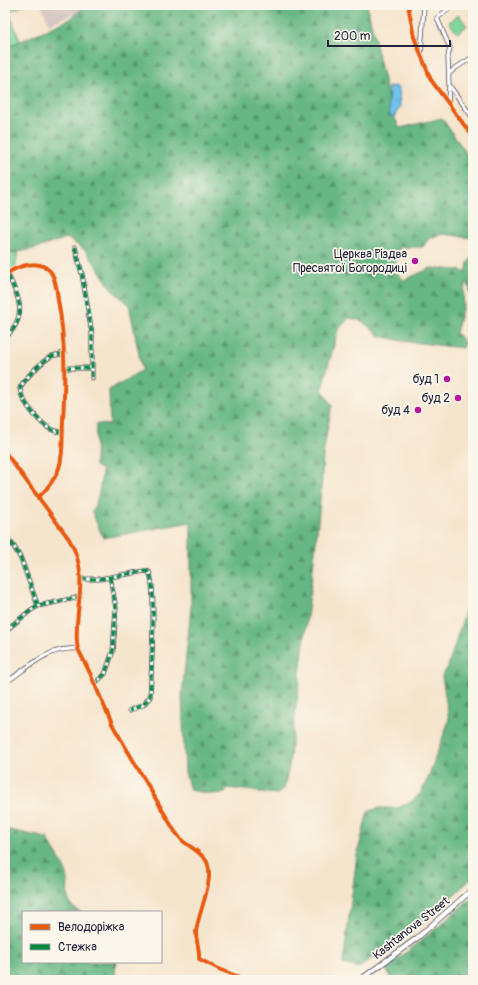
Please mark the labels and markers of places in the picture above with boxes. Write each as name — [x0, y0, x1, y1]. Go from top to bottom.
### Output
place label: Церква Різдва Пресвятої Богородиці — [293, 247, 407, 276]
marker: Церква Різдва Пресвятої Богородиці — [410, 256, 420, 266]
place label: буд 1 — [412, 372, 439, 387]
marker: буд 1 — [442, 374, 452, 384]
place label: буд 2 — [421, 391, 450, 406]
marker: буд 2 — [453, 393, 463, 403]
place label: буд 4 — [381, 403, 410, 418]
marker: буд 4 — [413, 405, 423, 415]

